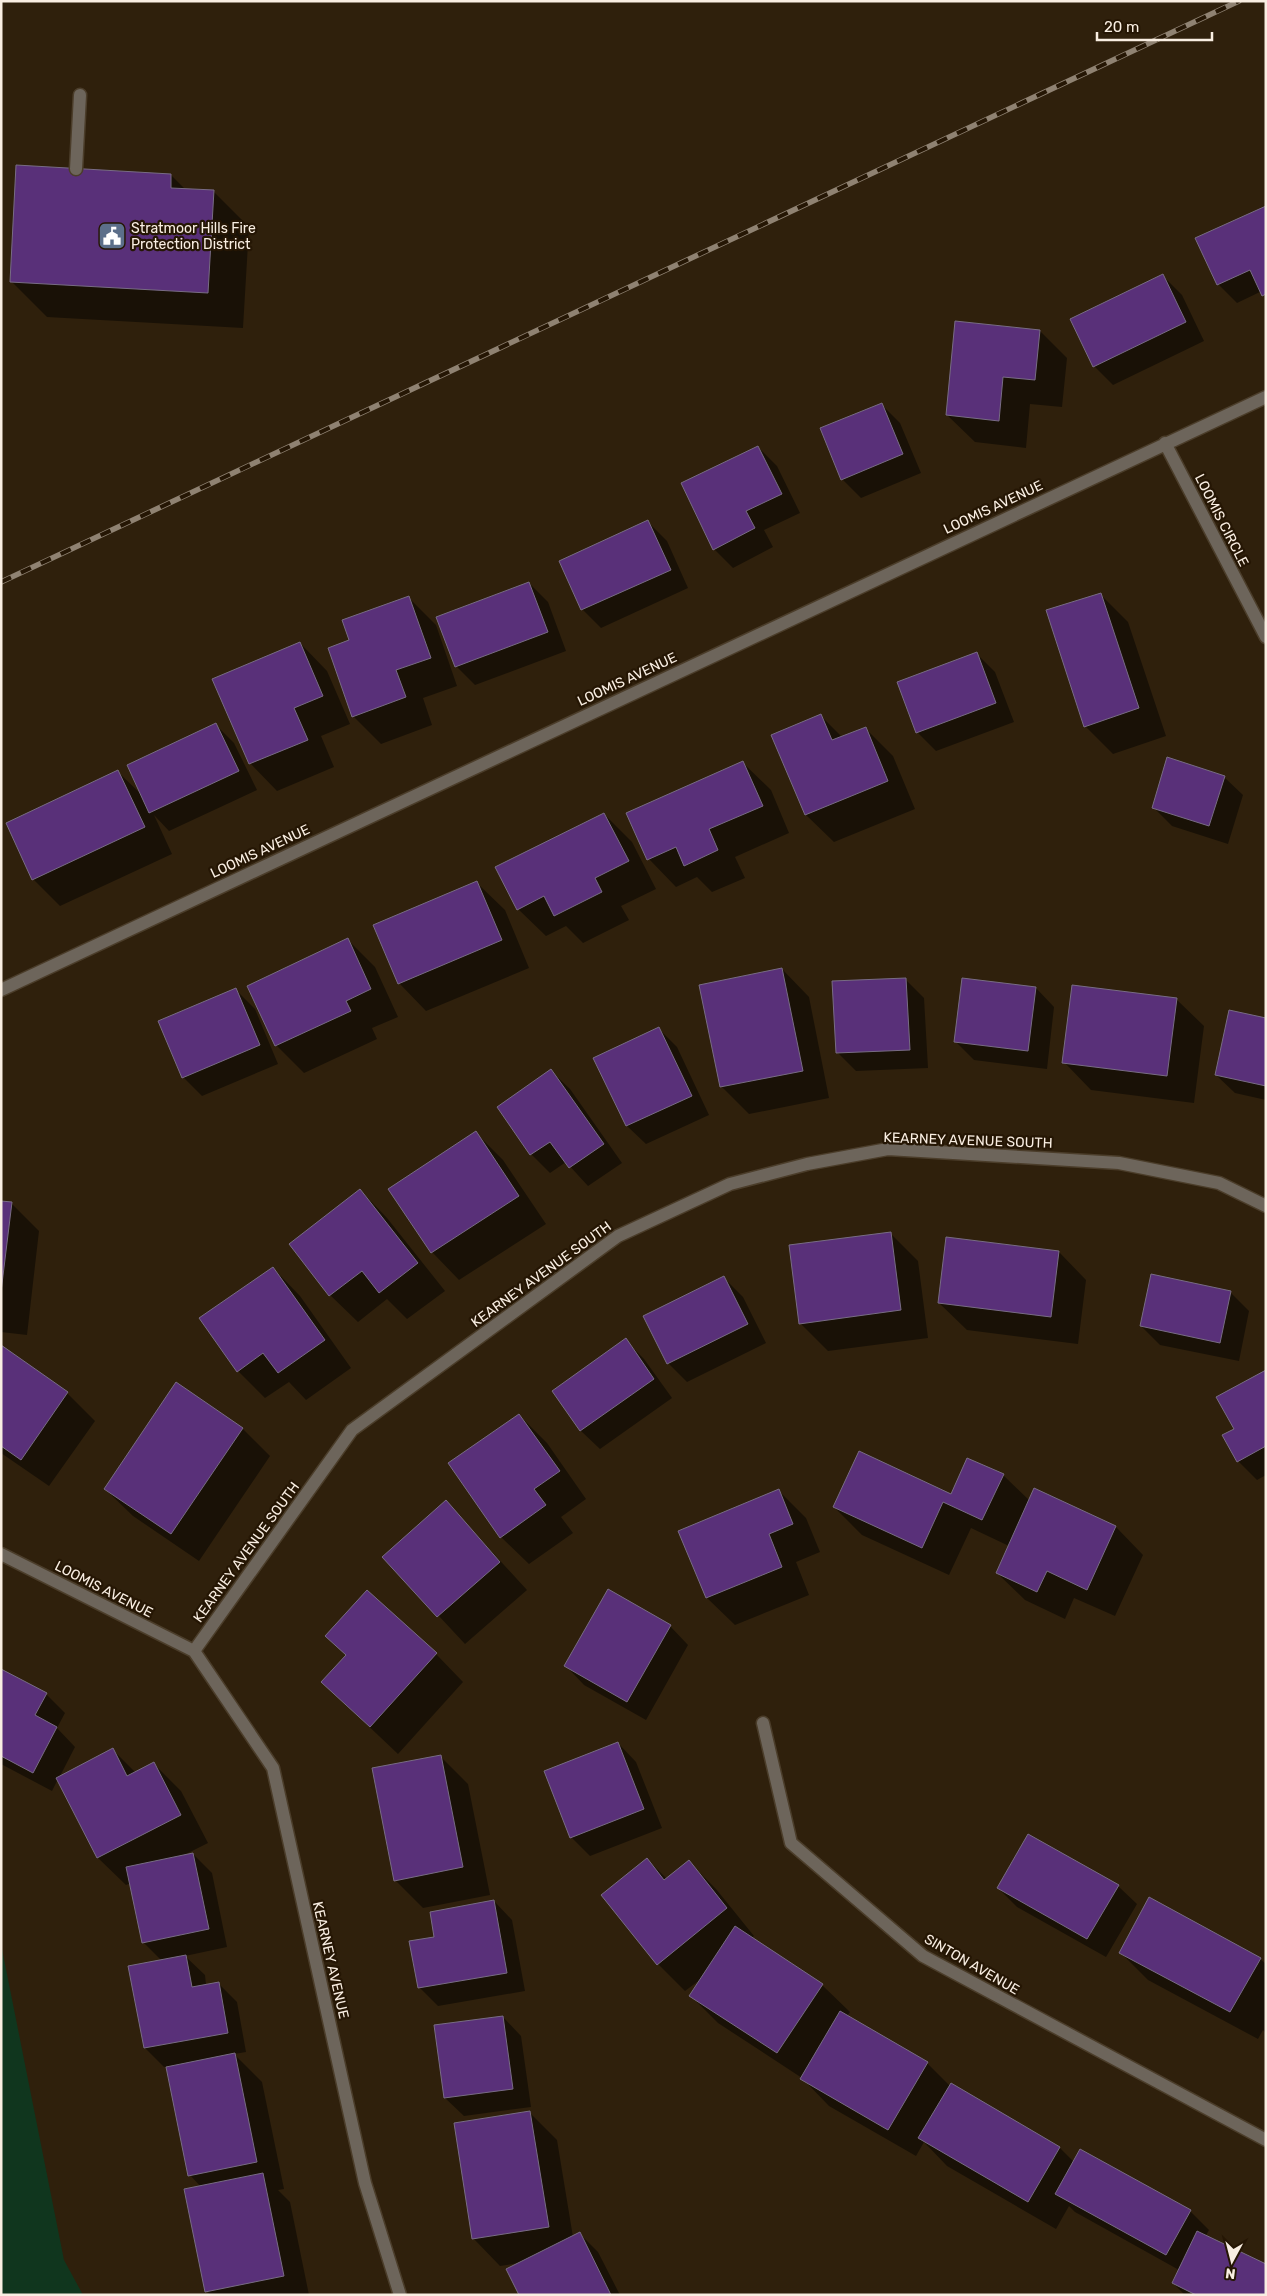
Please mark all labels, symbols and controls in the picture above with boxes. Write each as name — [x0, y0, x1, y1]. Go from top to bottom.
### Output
scale bar — [1097, 10, 1212, 42]
text: 20 m — [1104, 18, 1139, 36]
place label: Stratmoor Hills Fire Protection District — [131, 220, 256, 253]
public building icon: Stratmoor Hills Fire Protection District — [97, 221, 127, 251]
street label: LOOMIS CIRCLE — [1191, 471, 1252, 569]
street label: LOOMIS AVENUE — [941, 477, 1046, 538]
street label: LOOMIS AVENUE — [575, 649, 680, 710]
street label: LOOMIS AVENUE — [208, 821, 313, 882]
street label: KEARNEY AVENUE SOUTH — [883, 1129, 1053, 1152]
street label: KEARNEY AVENUE SOUTH — [468, 1218, 615, 1331]
street label: KEARNEY AVENUE SOUTH — [190, 1479, 303, 1626]
street label: LOOMIS AVENUE — [52, 1557, 156, 1621]
street label: KEARNEY AVENUE — [309, 1900, 352, 2020]
street label: SINTON AVENUE — [921, 1930, 1022, 1998]
north arrow — [1207, 2236, 1257, 2286]
text: N — [1224, 2264, 1237, 2282]

